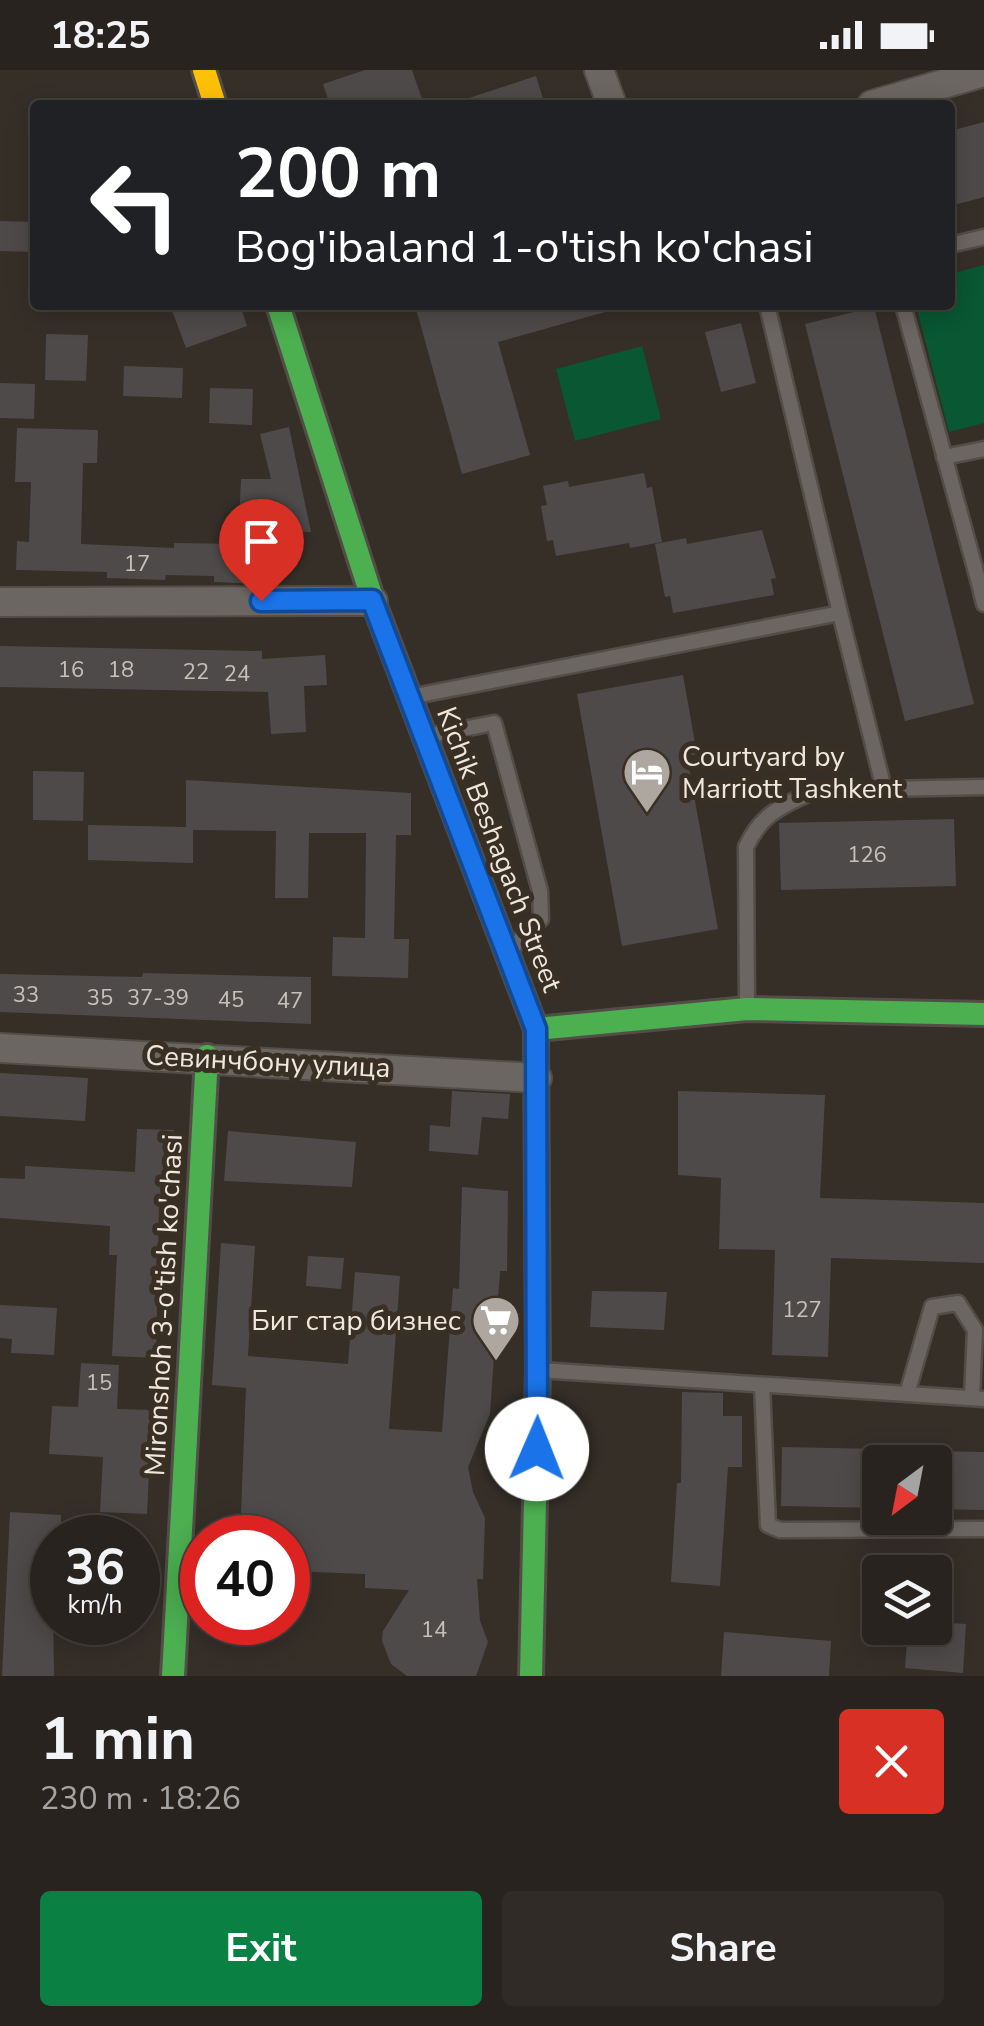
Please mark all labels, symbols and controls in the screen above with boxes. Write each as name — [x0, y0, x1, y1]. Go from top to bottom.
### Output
text: 18:25 — [50, 10, 151, 61]
text: 200 m — [235, 126, 441, 222]
icon: left — [70, 140, 200, 270]
text: Bog'ibaland 1-o'tish ko'chasi — [235, 217, 814, 278]
pin — [219, 499, 304, 602]
icon: arrive — [234, 514, 289, 569]
house number: 17 — [124, 549, 150, 579]
house number: 16 — [58, 655, 84, 685]
house number: 18 — [108, 655, 134, 685]
house number: 22 — [183, 657, 209, 687]
house number: 24 — [224, 659, 250, 689]
street label: Kichik Beshagach Street — [427, 701, 571, 997]
place label: Courtyard by Marriott Tashkent — [682, 738, 903, 808]
hotel icon: Courtyard by Marriott Tashkent — [621, 746, 673, 814]
house number: 126 — [847, 840, 887, 870]
house number: 33 — [13, 980, 39, 1010]
house number: 35 — [87, 983, 113, 1013]
house number: 37-39 — [127, 983, 189, 1013]
house number: 45 — [218, 985, 244, 1015]
house number: 47 — [277, 986, 303, 1016]
street label: Севинчбону улица — [144, 1037, 391, 1087]
street label: Mironshoh 3-o'tish ko'chasi — [136, 1133, 192, 1477]
supermarket icon: Биг стар бизнес — [470, 1294, 522, 1362]
house number: 127 — [782, 1295, 822, 1325]
place label: Биг стар бизнес — [251, 1302, 461, 1340]
house number: 15 — [86, 1368, 112, 1398]
position arrow — [485, 1397, 589, 1501]
north arrow — [862, 1445, 952, 1535]
map controls — [862, 1445, 952, 1645]
speed limit sign: 40 — [180, 1515, 310, 1645]
text: 36 — [65, 1533, 125, 1602]
button: layers — [862, 1555, 952, 1645]
text: km/h — [67, 1588, 123, 1622]
house number: 14 — [421, 1615, 447, 1645]
text: 1 min — [40, 1698, 195, 1780]
button: close — [839, 1709, 944, 1814]
text: 230 m · 18:26 — [40, 1777, 241, 1820]
button: Exit — [40, 1891, 482, 2006]
button: Share — [502, 1891, 944, 2006]

